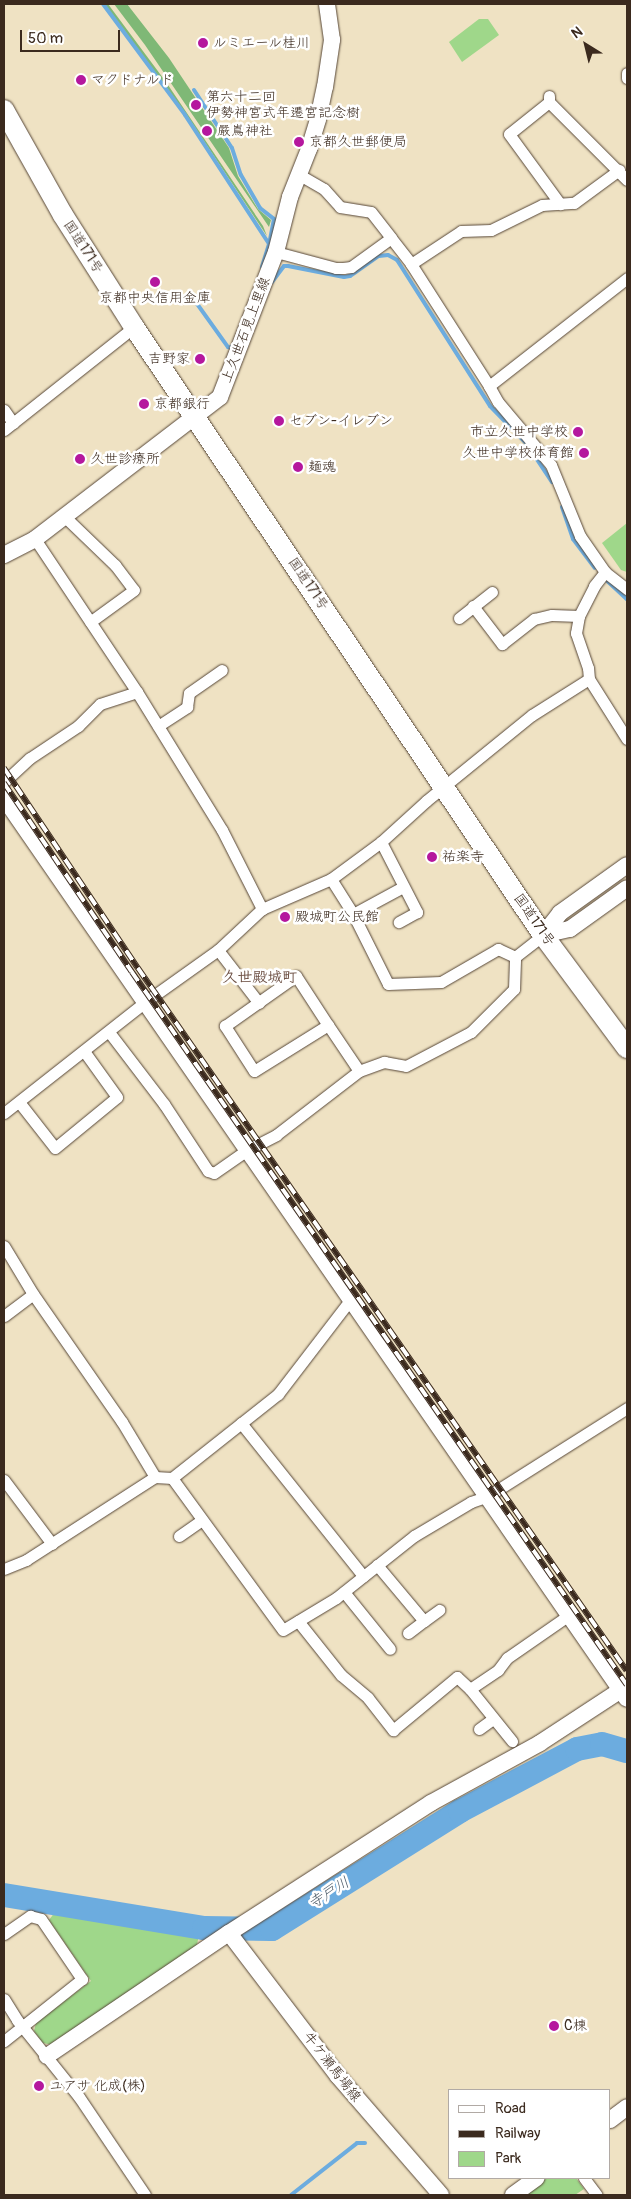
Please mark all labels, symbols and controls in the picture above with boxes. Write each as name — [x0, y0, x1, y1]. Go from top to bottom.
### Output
scale bar — [22, 20, 122, 52]
north arrow — [561, 20, 611, 70]
text: N — [568, 23, 586, 42]
text: 50 m — [28, 29, 63, 48]
place label: ルミエール桂川 — [213, 35, 311, 51]
marker: ルミエール桂川 — [197, 37, 209, 49]
place label: マクドナルド — [91, 72, 175, 88]
marker: マクドナルド — [75, 74, 87, 86]
place label: 第六十二回 伊勢神宮式年遷宮記念樹 — [206, 89, 360, 121]
marker: 第六十二回 伊勢神宮式年遷宮記念樹 — [190, 99, 202, 111]
place label: 嚴嶌神社 — [217, 123, 273, 139]
marker: 嚴嶌神社 — [201, 125, 213, 137]
place label: 京都久世郵便局 — [309, 134, 407, 150]
marker: 京都久世郵便局 — [293, 136, 305, 148]
street label: 国道171号 — [60, 217, 106, 277]
street label: 上久世石見上里線 — [218, 275, 274, 385]
marker: 京都中央信用金庫 — [149, 276, 161, 288]
place label: 京都中央信用金庫 — [99, 290, 211, 306]
place label: 吉野家 — [148, 351, 190, 367]
marker: 吉野家 — [194, 353, 206, 365]
place label: 京都銀行 — [154, 396, 210, 412]
marker: 京都銀行 — [138, 398, 150, 410]
place label: セブン-イレブン — [289, 413, 393, 429]
marker: セブン-イレブン — [273, 415, 285, 427]
place label: 市立久世中学校 — [470, 424, 568, 440]
marker: 市立久世中学校 — [572, 426, 584, 438]
place label: 久世中学校体育館 — [462, 445, 574, 461]
marker: 久世中学校体育館 — [578, 447, 590, 459]
place label: 久世診療所 — [90, 451, 160, 467]
marker: 久世診療所 — [74, 453, 86, 465]
place label: 麺魂 — [308, 459, 336, 475]
marker: 麺魂 — [292, 461, 304, 473]
street label: 国道171号 — [284, 554, 332, 614]
place label: 祐楽寺 — [442, 849, 484, 865]
marker: 祐楽寺 — [426, 851, 438, 863]
street label: 国道171号 — [510, 890, 558, 950]
place label: 殿城町公民館 — [295, 909, 379, 925]
marker: 殿城町公民館 — [279, 911, 291, 923]
district label: 久世殿城町 — [223, 969, 297, 987]
water label: 寺戸川 — [305, 1873, 353, 1913]
place label: C棟 — [564, 2018, 587, 2034]
marker: C棟 — [548, 2020, 560, 2032]
street label: 牛ケ瀬馬場線 — [300, 2029, 364, 2105]
place label: ユアサ 化成(株) — [49, 2078, 145, 2094]
marker: ユアサ 化成(株) — [33, 2080, 45, 2092]
legend — [448, 2089, 611, 2179]
text: Road — [495, 2099, 526, 2118]
text: Railway — [495, 2124, 540, 2143]
text: Park — [495, 2149, 521, 2168]

